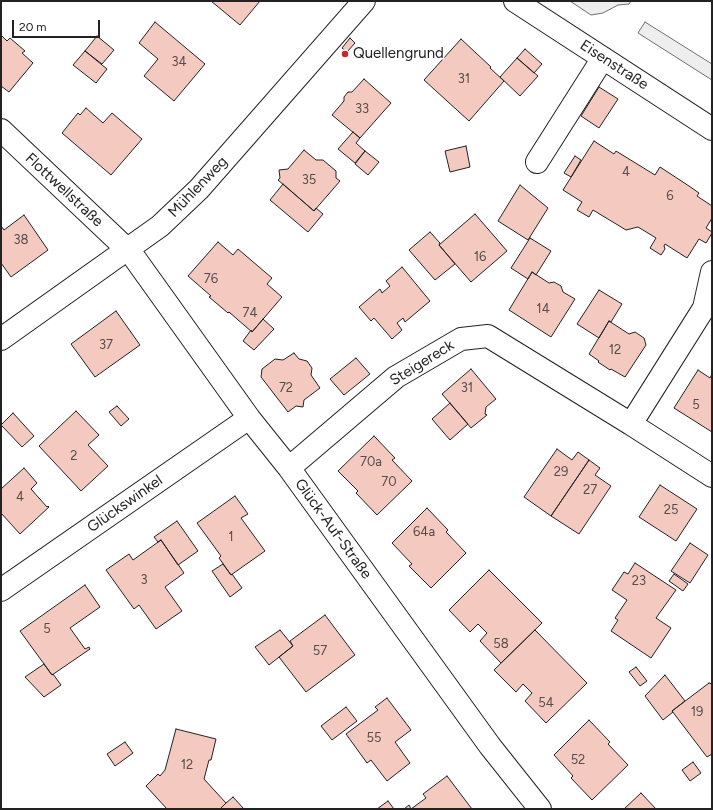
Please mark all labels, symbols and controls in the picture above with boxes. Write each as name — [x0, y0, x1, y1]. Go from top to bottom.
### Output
scale bar — [14, 12, 102, 38]
text: 20 m — [19, 20, 47, 34]
street label: Eisenstraße — [576, 36, 652, 94]
place label: Quellengrund — [353, 45, 444, 63]
marker: Quellengrund — [340, 49, 350, 59]
house number: 34 — [171, 54, 187, 70]
house number: 31 — [458, 71, 470, 87]
house number: 33 — [355, 101, 369, 117]
street label: Flottwellstraße — [21, 149, 107, 231]
street label: Mühlenweg — [165, 153, 231, 221]
house number: 4 — [622, 164, 630, 180]
house number: 35 — [302, 172, 316, 188]
house number: 6 — [666, 188, 674, 204]
house number: 38 — [13, 232, 29, 248]
house number: 16 — [474, 249, 486, 265]
house number: 76 — [204, 271, 218, 287]
house number: 14 — [536, 301, 550, 317]
house number: 74 — [242, 305, 258, 321]
street label: Steigereck — [387, 336, 457, 390]
house number: 37 — [99, 337, 113, 353]
house number: 12 — [609, 342, 621, 358]
house number: 72 — [279, 380, 293, 396]
house number: 31 — [461, 380, 473, 396]
house number: 5 — [692, 397, 700, 413]
house number: 2 — [70, 448, 78, 464]
house number: 70a — [360, 454, 382, 470]
house number: 29 — [554, 464, 568, 480]
street label: Glückswinkel — [84, 471, 166, 537]
house number: 70 — [381, 474, 397, 490]
street label: Glück-Auf-Straße — [291, 475, 375, 583]
house number: 27 — [583, 482, 597, 498]
house number: 4 — [16, 489, 24, 505]
house number: 25 — [664, 502, 678, 518]
house number: 64a — [413, 524, 435, 540]
house number: 1 — [228, 529, 234, 545]
house number: 3 — [140, 572, 148, 588]
house number: 23 — [632, 573, 646, 589]
house number: 5 — [43, 621, 51, 637]
house number: 58 — [493, 636, 509, 652]
house number: 57 — [313, 643, 327, 659]
house number: 54 — [538, 695, 554, 711]
house number: 19 — [691, 704, 703, 720]
house number: 55 — [367, 730, 381, 746]
house number: 52 — [571, 752, 585, 768]
house number: 12 — [181, 757, 193, 773]

